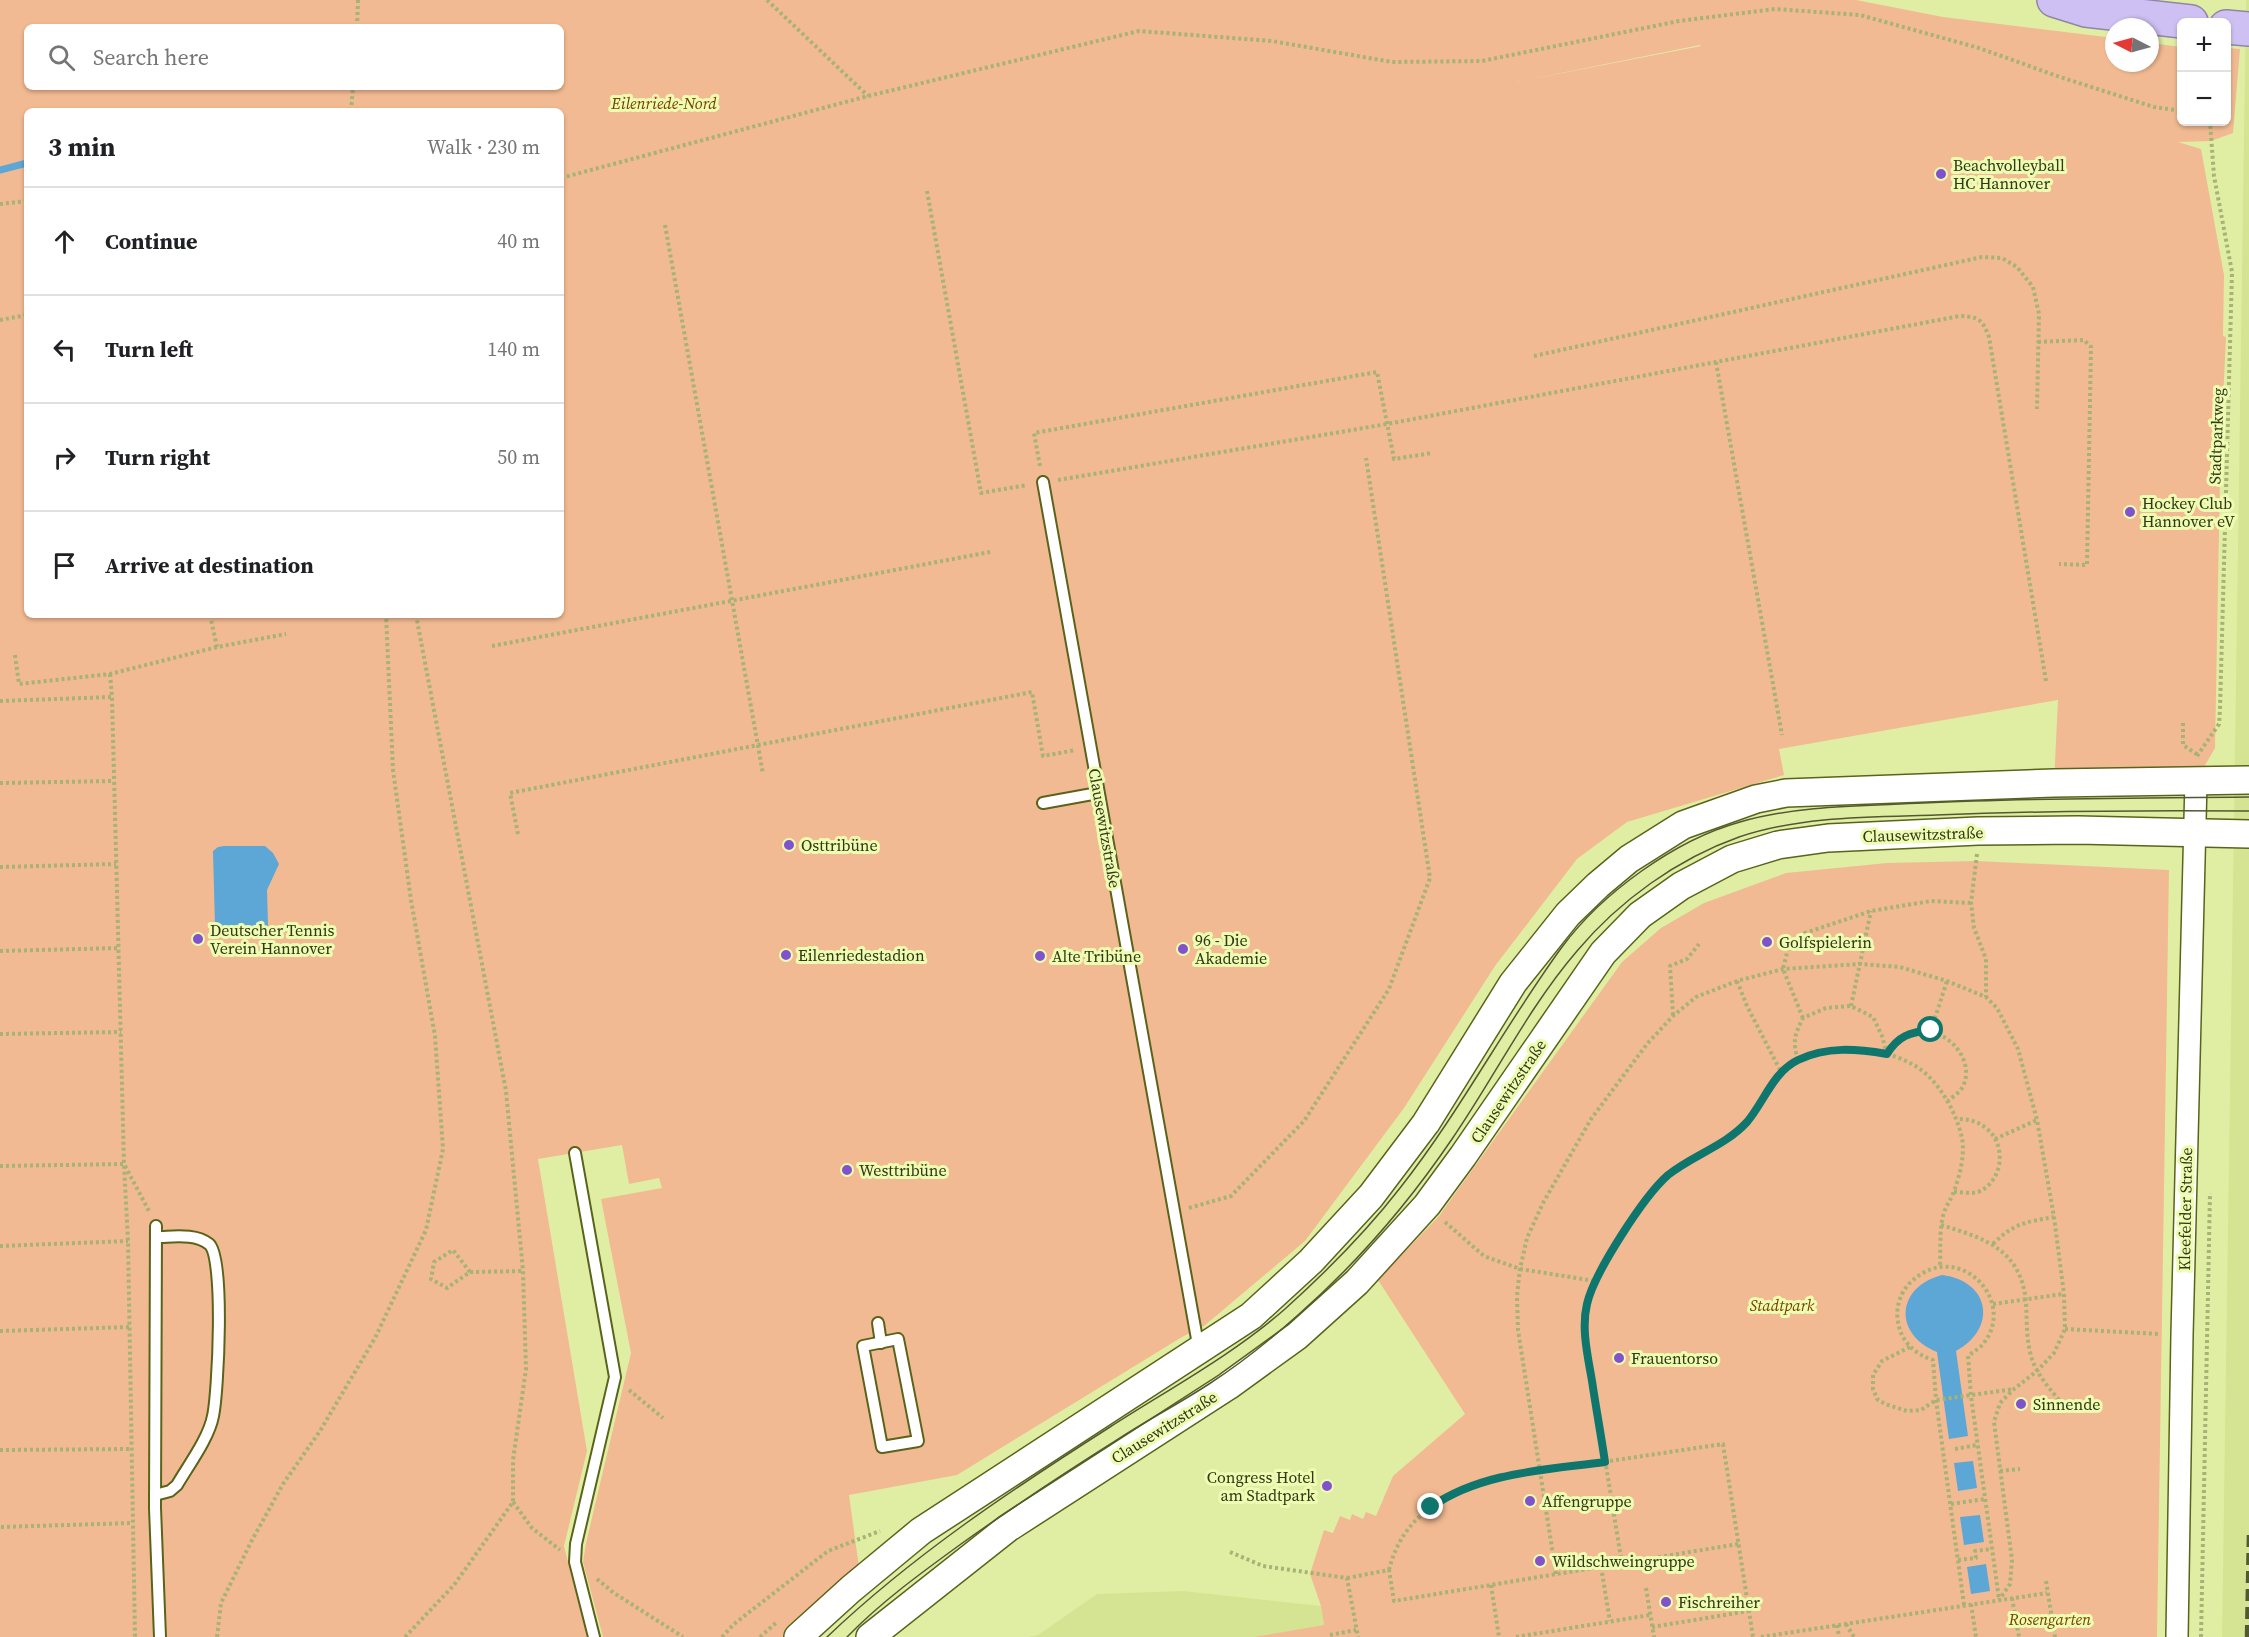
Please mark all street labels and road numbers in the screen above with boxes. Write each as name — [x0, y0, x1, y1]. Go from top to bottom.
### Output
street label: Stadtparkweg — [2203, 387, 2229, 485]
street label: Clausewitzstraße — [1084, 766, 1126, 890]
street label: Clausewitzstraße — [1862, 821, 1984, 847]
street label: Clausewitzstraße — [1465, 1035, 1551, 1147]
street label: Kleefelder Straße — [2173, 1147, 2197, 1271]
street label: Clausewitzstraße — [1107, 1386, 1221, 1468]

